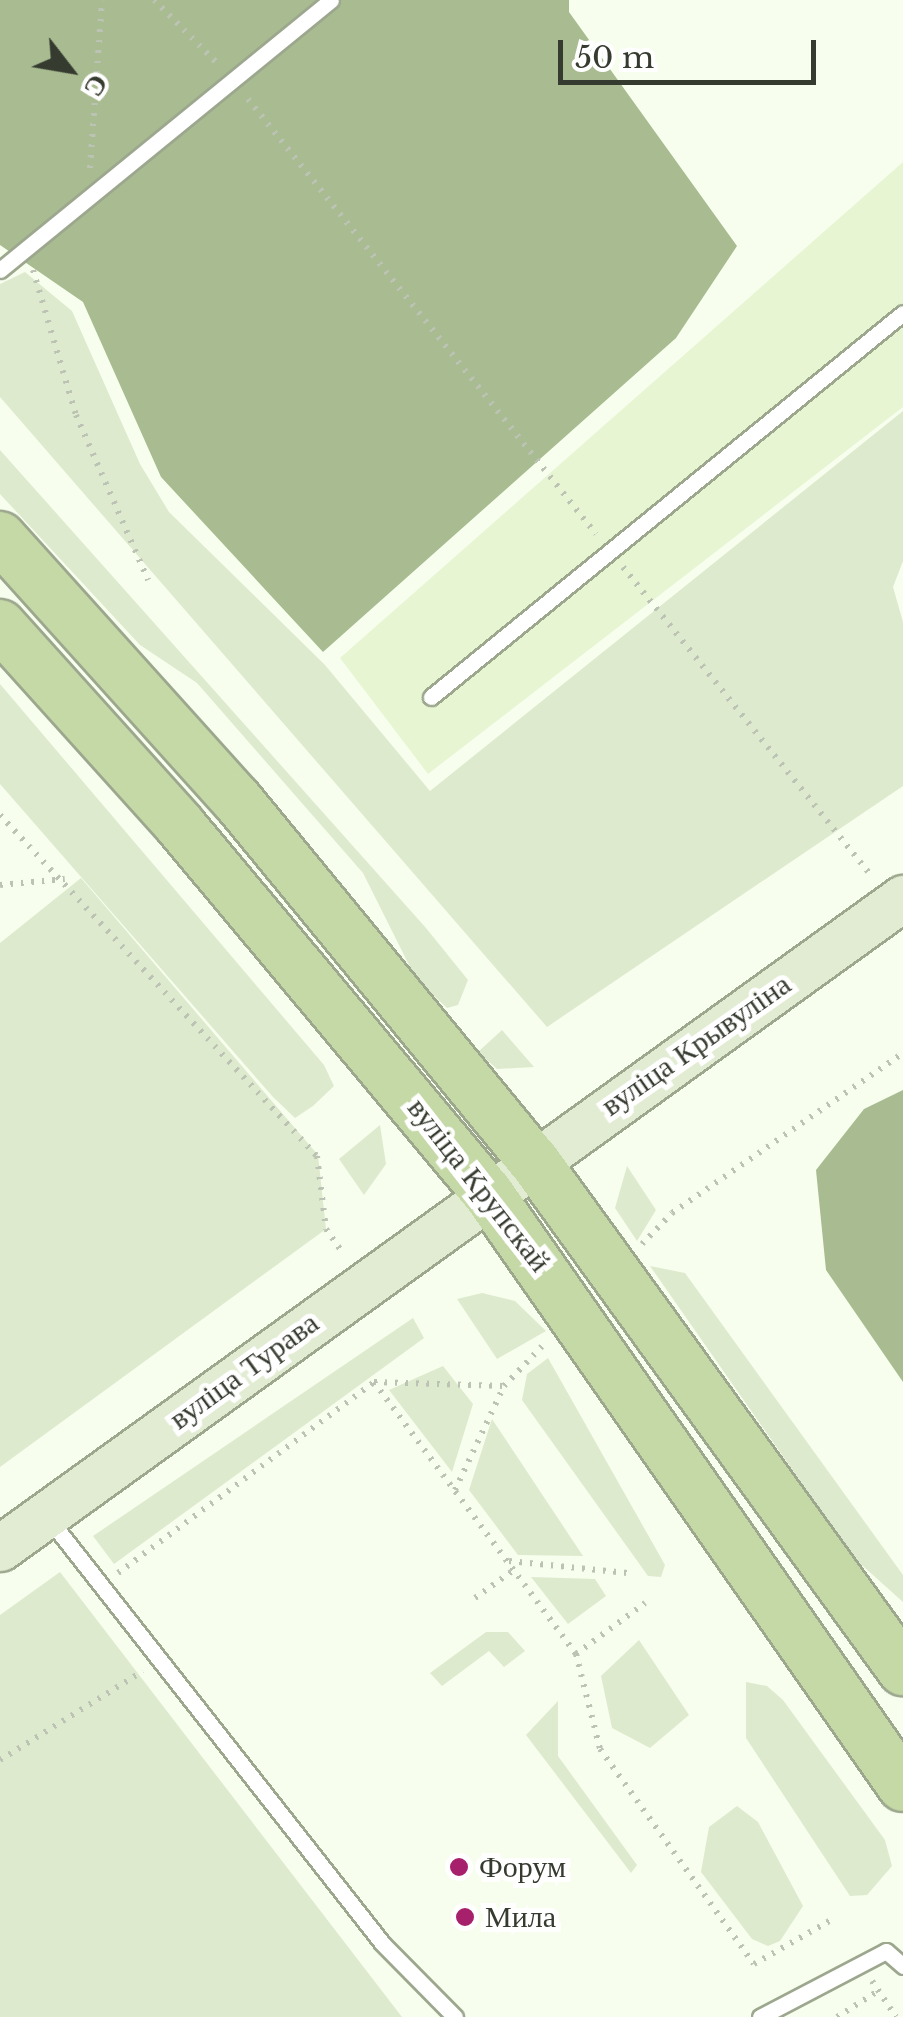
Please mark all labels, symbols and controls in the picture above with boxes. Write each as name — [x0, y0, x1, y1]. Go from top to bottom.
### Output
north arrow — [20, 20, 120, 120]
scale bar — [563, 20, 820, 82]
text: 50 m — [575, 39, 654, 76]
text: С — [76, 68, 116, 103]
street label: вуліца Крывуліна — [594, 966, 798, 1124]
street label: вуліца Крупскай — [400, 1091, 558, 1279]
street label: вуліца Турава — [162, 1305, 326, 1437]
place label: Форум — [479, 1849, 566, 1885]
marker: Форум — [448, 1856, 470, 1878]
place label: Мила — [485, 1899, 556, 1935]
marker: Мила — [454, 1906, 476, 1928]

